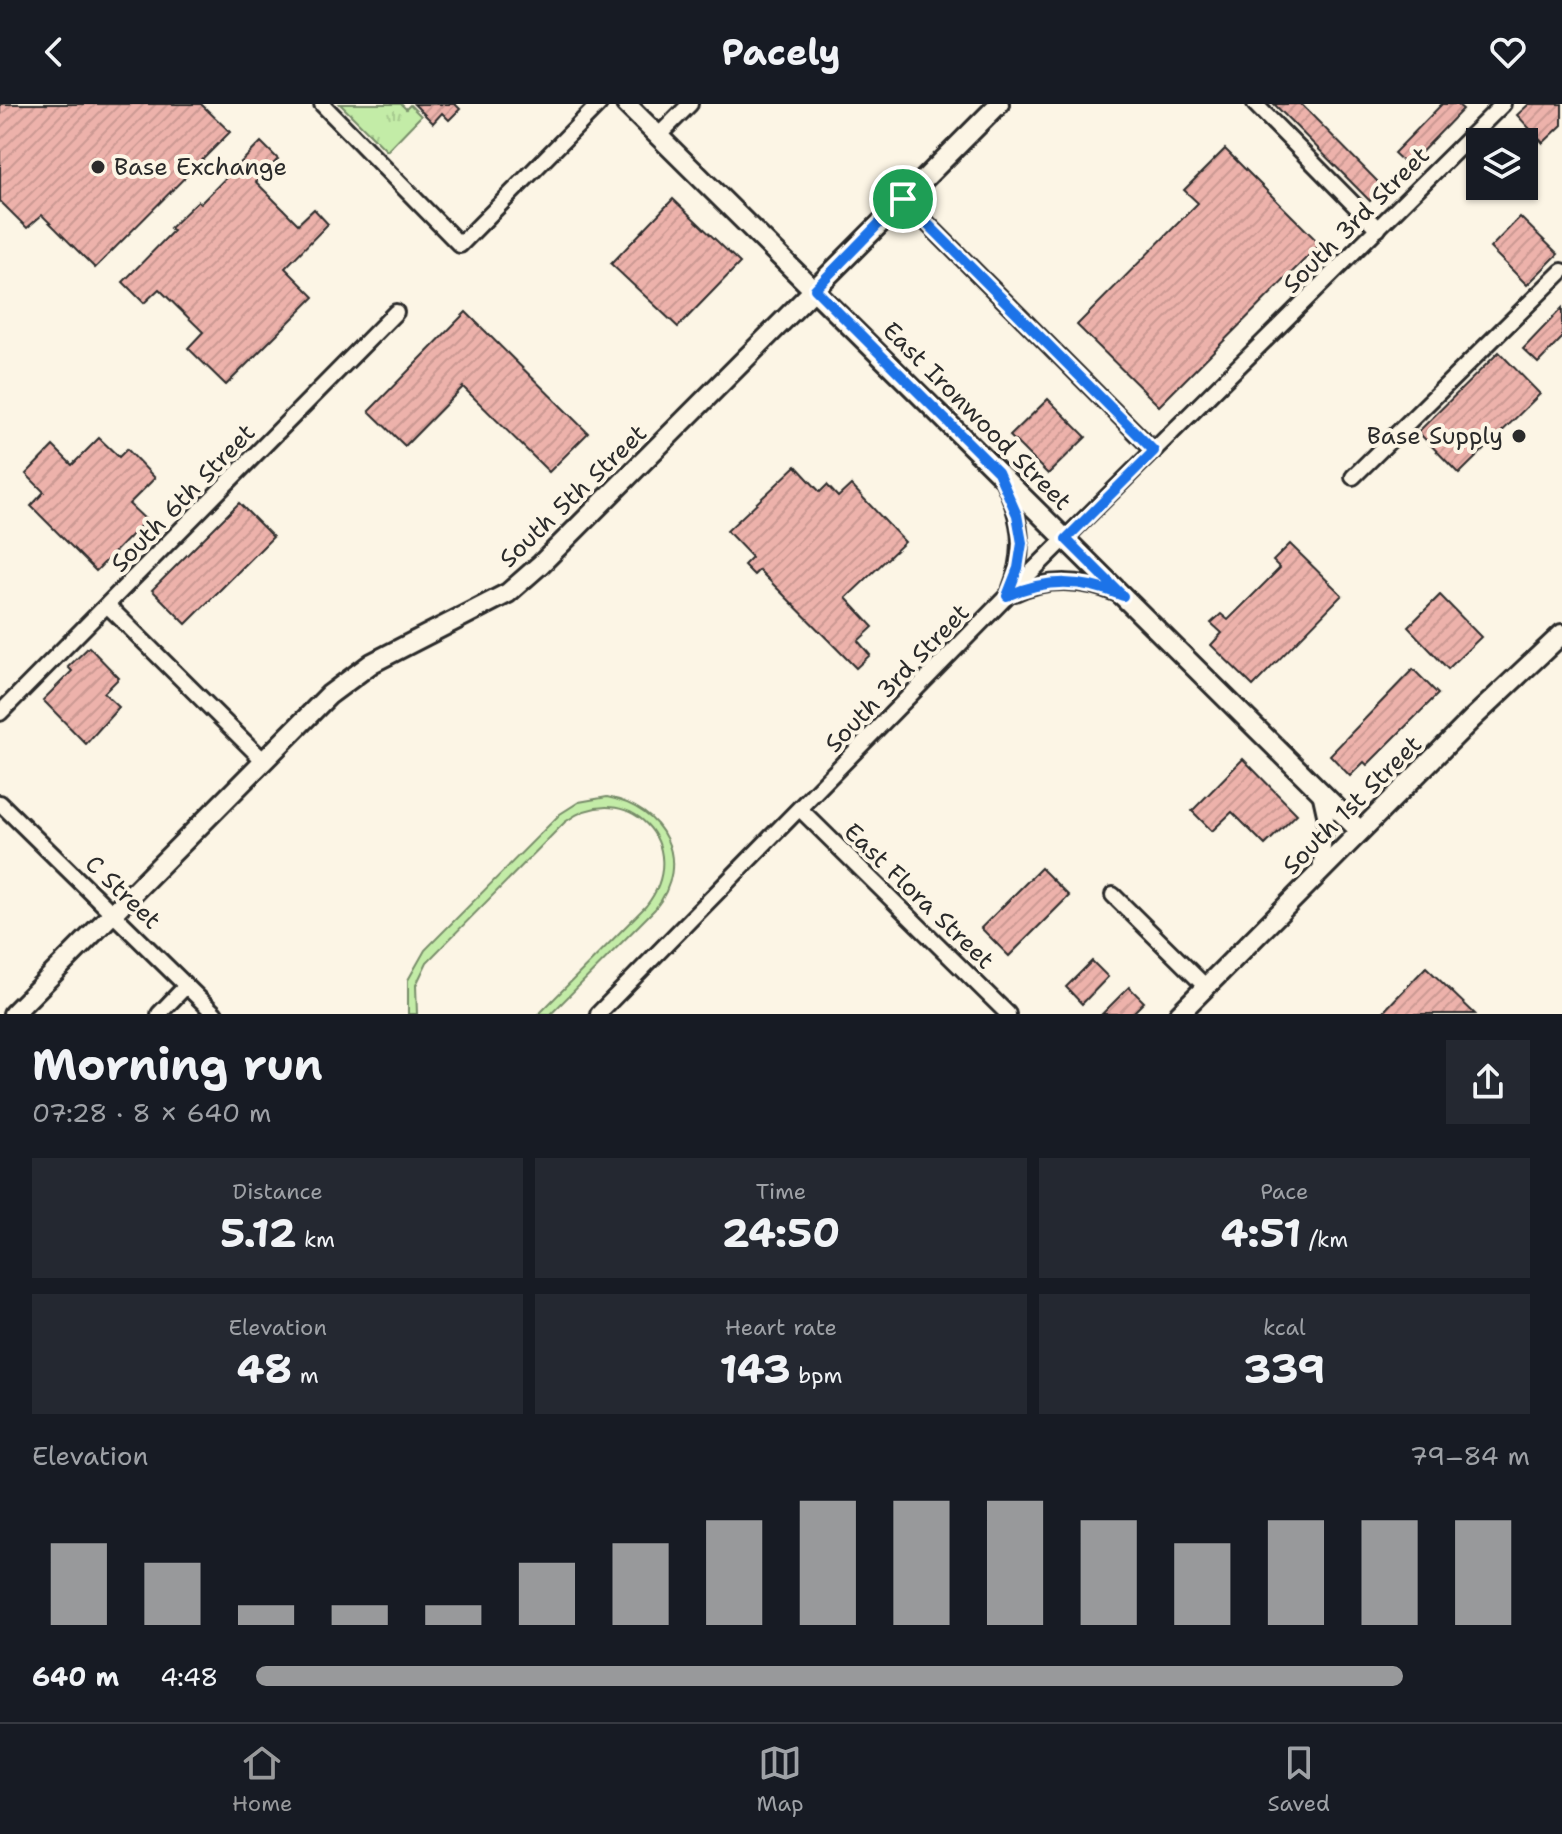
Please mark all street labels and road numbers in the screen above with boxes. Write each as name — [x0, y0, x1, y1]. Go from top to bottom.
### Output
street label: South 3rd Street — [1276, 140, 1436, 300]
street label: East Ironwood Street — [876, 315, 1078, 517]
street label: South 6th Street — [104, 417, 262, 579]
street label: South 5th Street — [492, 417, 654, 575]
street label: South 3rd Street — [818, 597, 976, 759]
street label: South 1st Street — [1276, 729, 1428, 881]
street label: East Flora Street — [837, 816, 1001, 976]
street label: C Street — [78, 848, 168, 936]

